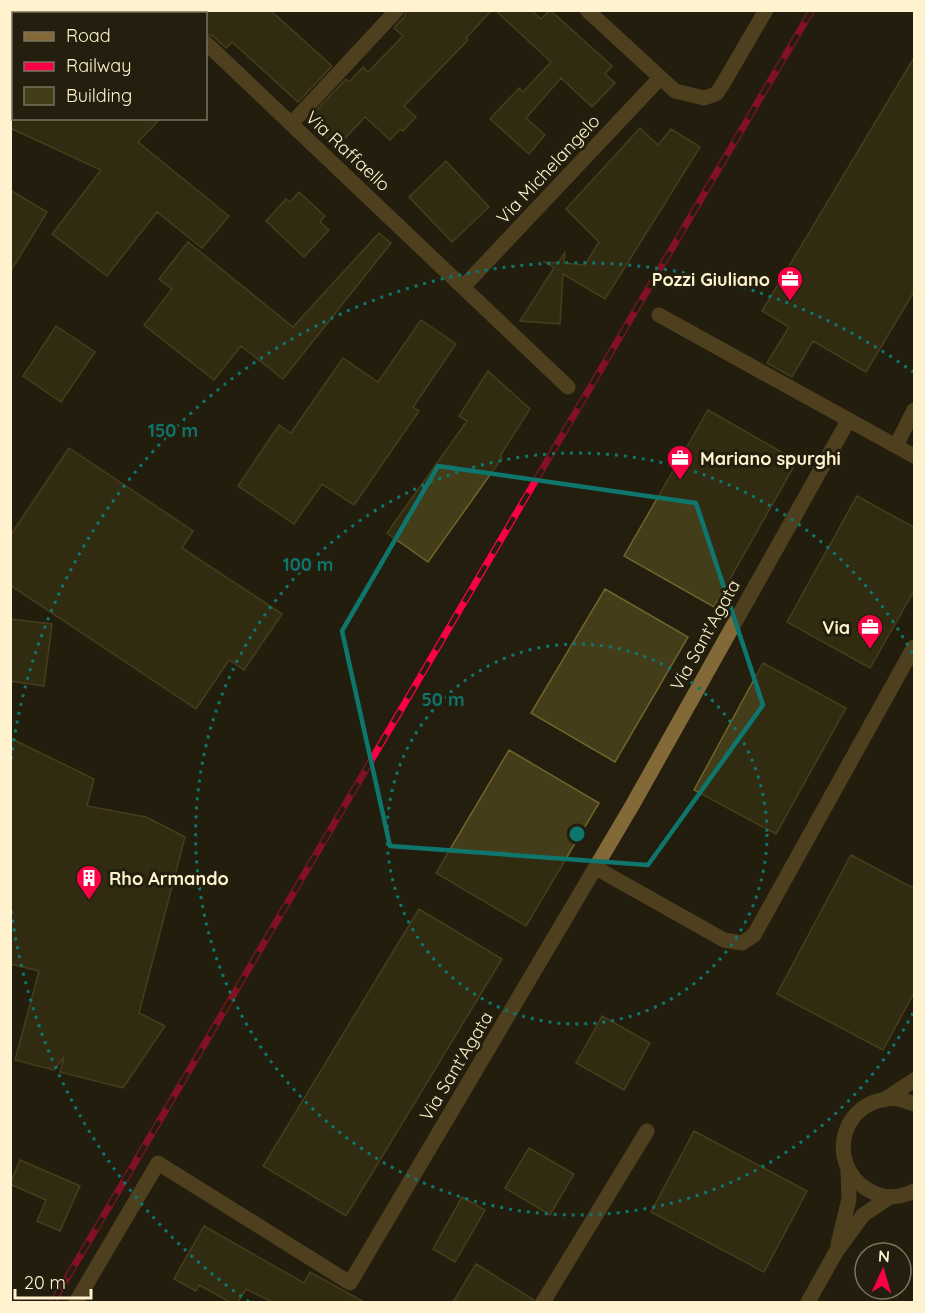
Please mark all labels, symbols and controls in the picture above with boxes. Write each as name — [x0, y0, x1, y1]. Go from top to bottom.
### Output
legend — [12, 12, 207, 120]
text: Road — [66, 24, 111, 47]
text: Railway — [66, 54, 132, 77]
text: Building — [66, 84, 132, 107]
street label: Via Raffaello — [301, 106, 395, 196]
street label: Via Michelangelo — [491, 109, 605, 229]
office icon: Pozzi Giuliano — [775, 264, 805, 302]
place label: Pozzi Giuliano — [652, 268, 770, 291]
text: 150 m — [148, 419, 198, 442]
office icon: Mariano spurghi — [665, 443, 695, 481]
place label: Mariano spurghi — [700, 447, 841, 470]
text: 100 m — [283, 553, 333, 576]
street label: Via Sant'Agata — [665, 575, 745, 695]
office icon: Via — [855, 612, 885, 650]
place label: Via — [822, 616, 850, 639]
text: 50 m — [421, 688, 465, 711]
centre of rings — [567, 824, 587, 844]
building icon: Rho Armando — [74, 863, 104, 901]
place label: Rho Armando — [109, 867, 229, 890]
street label: Via Sant'Agata — [414, 1007, 498, 1125]
north arrow — [853, 1241, 913, 1301]
text: N — [877, 1246, 891, 1266]
scale bar — [15, 1262, 92, 1300]
text: 20 m — [24, 1271, 66, 1294]

